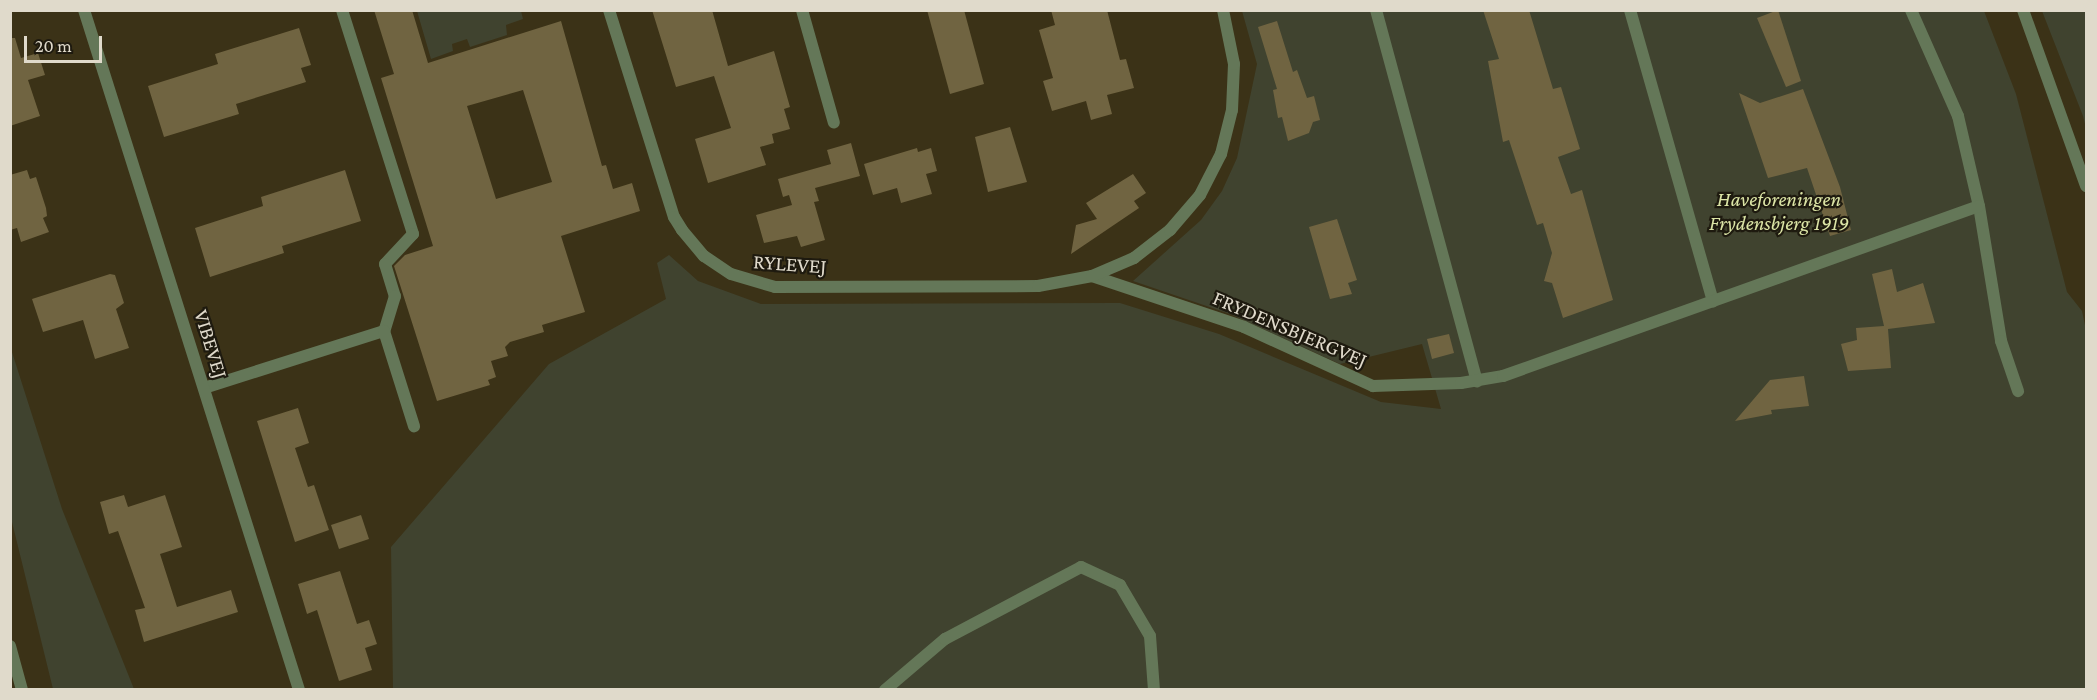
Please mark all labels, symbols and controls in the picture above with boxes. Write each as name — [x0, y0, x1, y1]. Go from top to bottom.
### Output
scale bar — [27, 24, 105, 62]
text: 20 m — [35, 36, 72, 56]
park label: Haveforeningen Frydensbjerg 1919 — [1709, 186, 1849, 236]
street label: RYLEVEJ — [752, 249, 828, 279]
street label: FRYDENSBJERGVEJ — [1209, 285, 1371, 373]
street label: VIBEVEJ — [189, 307, 233, 381]

